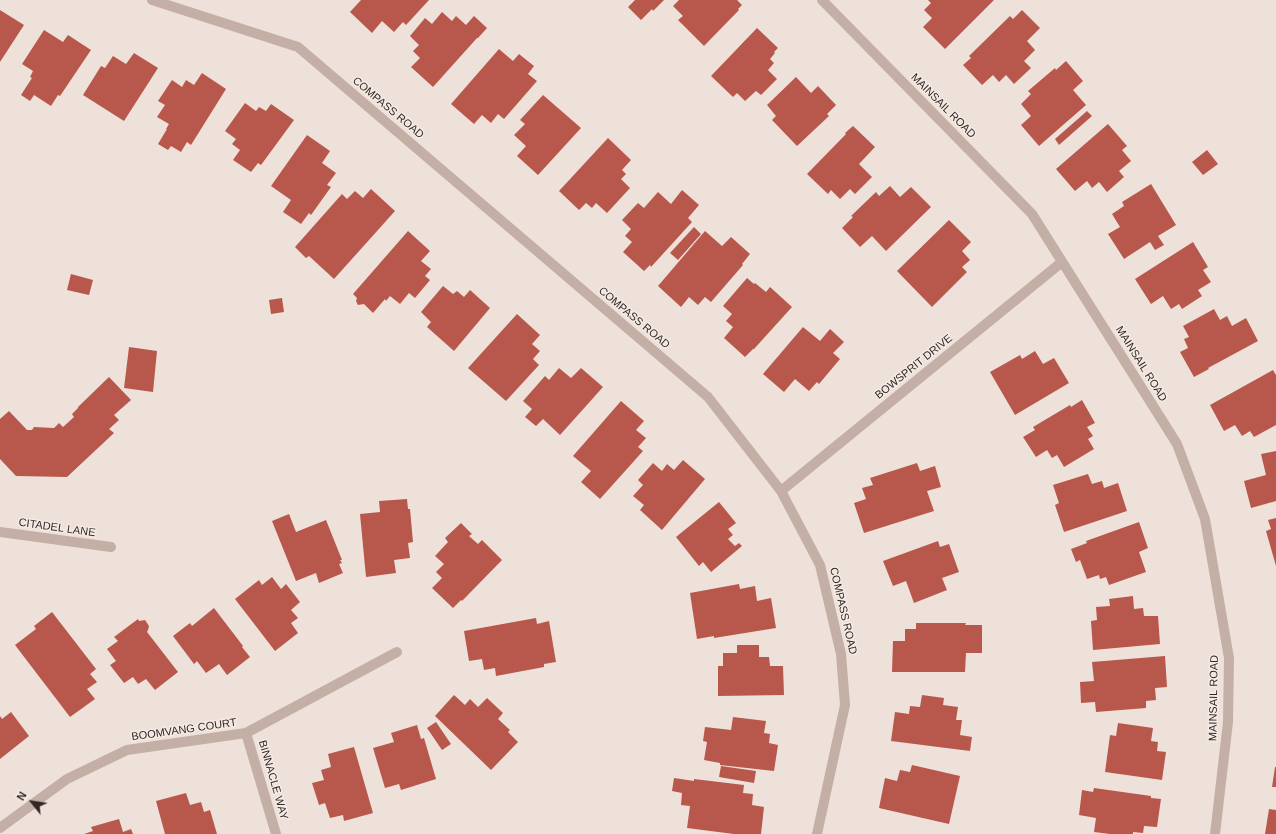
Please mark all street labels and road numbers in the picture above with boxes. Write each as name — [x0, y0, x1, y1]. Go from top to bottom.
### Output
street label: MAINSAIL ROAD — [908, 71, 978, 141]
street label: COMPASS ROAD — [350, 74, 426, 142]
street label: COMPASS ROAD — [596, 284, 672, 352]
street label: MAINSAIL ROAD — [1113, 324, 1169, 404]
street label: BOWSPRIT DRIVE — [873, 332, 955, 402]
street label: CITADEL LANE — [18, 516, 96, 540]
street label: COMPASS ROAD — [827, 566, 859, 656]
street label: MAINSAIL ROAD — [1207, 655, 1221, 741]
street label: BOOMVANG COURT — [131, 716, 237, 744]
street label: BINNACLE WAY — [255, 739, 291, 821]

